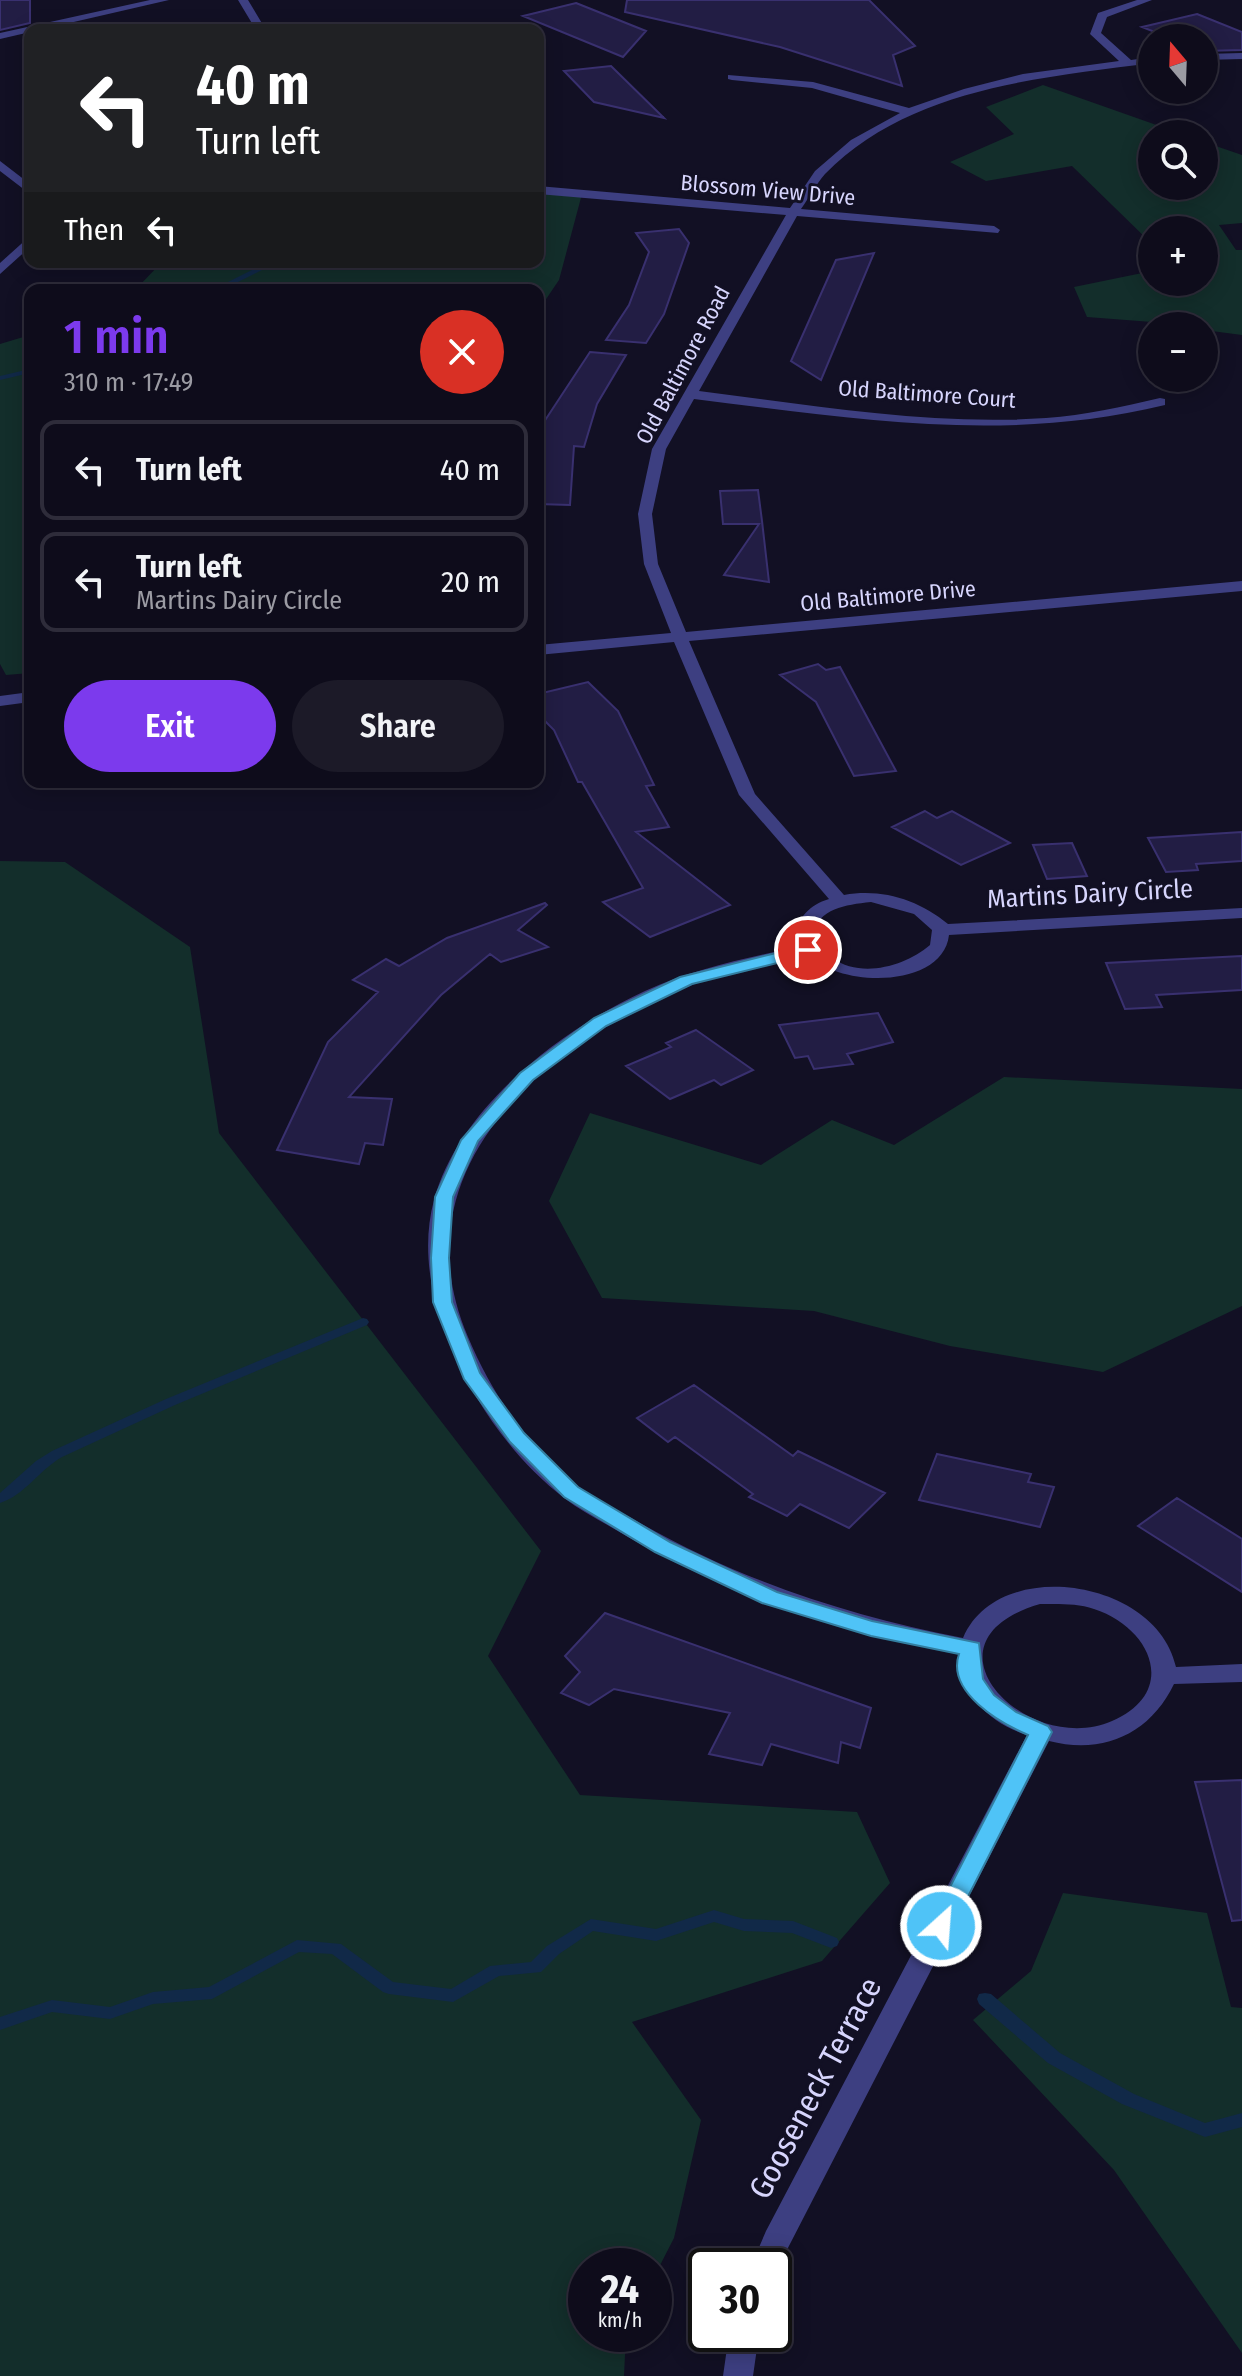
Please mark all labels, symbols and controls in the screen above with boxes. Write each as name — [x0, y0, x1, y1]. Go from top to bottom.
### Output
north arrow — [1138, 24, 1218, 104]
map controls — [1138, 24, 1218, 392]
text: 40 m — [196, 52, 310, 119]
icon: left — [64, 56, 168, 160]
text: Turn left — [196, 120, 320, 164]
button: search — [1138, 120, 1218, 200]
street label: Blossom View Drive — [680, 169, 856, 211]
icon: left — [140, 208, 184, 252]
text: Then — [64, 212, 124, 248]
button: + — [1138, 216, 1218, 296]
street label: Old Baltimore Road — [630, 281, 736, 449]
text: 1 min — [64, 308, 169, 366]
button: close — [420, 310, 504, 394]
button: − — [1138, 312, 1218, 392]
text: 310 m · 17:49 — [64, 367, 193, 398]
street label: Old Baltimore Court — [837, 374, 1017, 414]
icon: left — [68, 448, 112, 492]
text: Turn left — [136, 452, 242, 488]
text: 40 m — [440, 452, 500, 488]
text: Turn left — [136, 549, 242, 585]
icon: left — [68, 560, 112, 604]
text: 20 m — [441, 564, 500, 600]
street label: Old Baltimore Drive — [799, 575, 977, 617]
text: Martins Dairy Circle — [136, 585, 342, 616]
button: Exit — [64, 680, 276, 772]
button: Share — [292, 680, 504, 772]
street label: Martins Dairy Circle — [986, 873, 1194, 915]
pin — [774, 916, 842, 984]
icon: arrive — [786, 928, 830, 972]
position arrow — [899, 1884, 983, 1968]
street label: Gooseneck Terrace — [741, 1971, 889, 2205]
speed limit sign: 30 — [688, 2248, 792, 2352]
text: 24 — [601, 2266, 639, 2314]
text: km/h — [598, 2308, 642, 2332]

